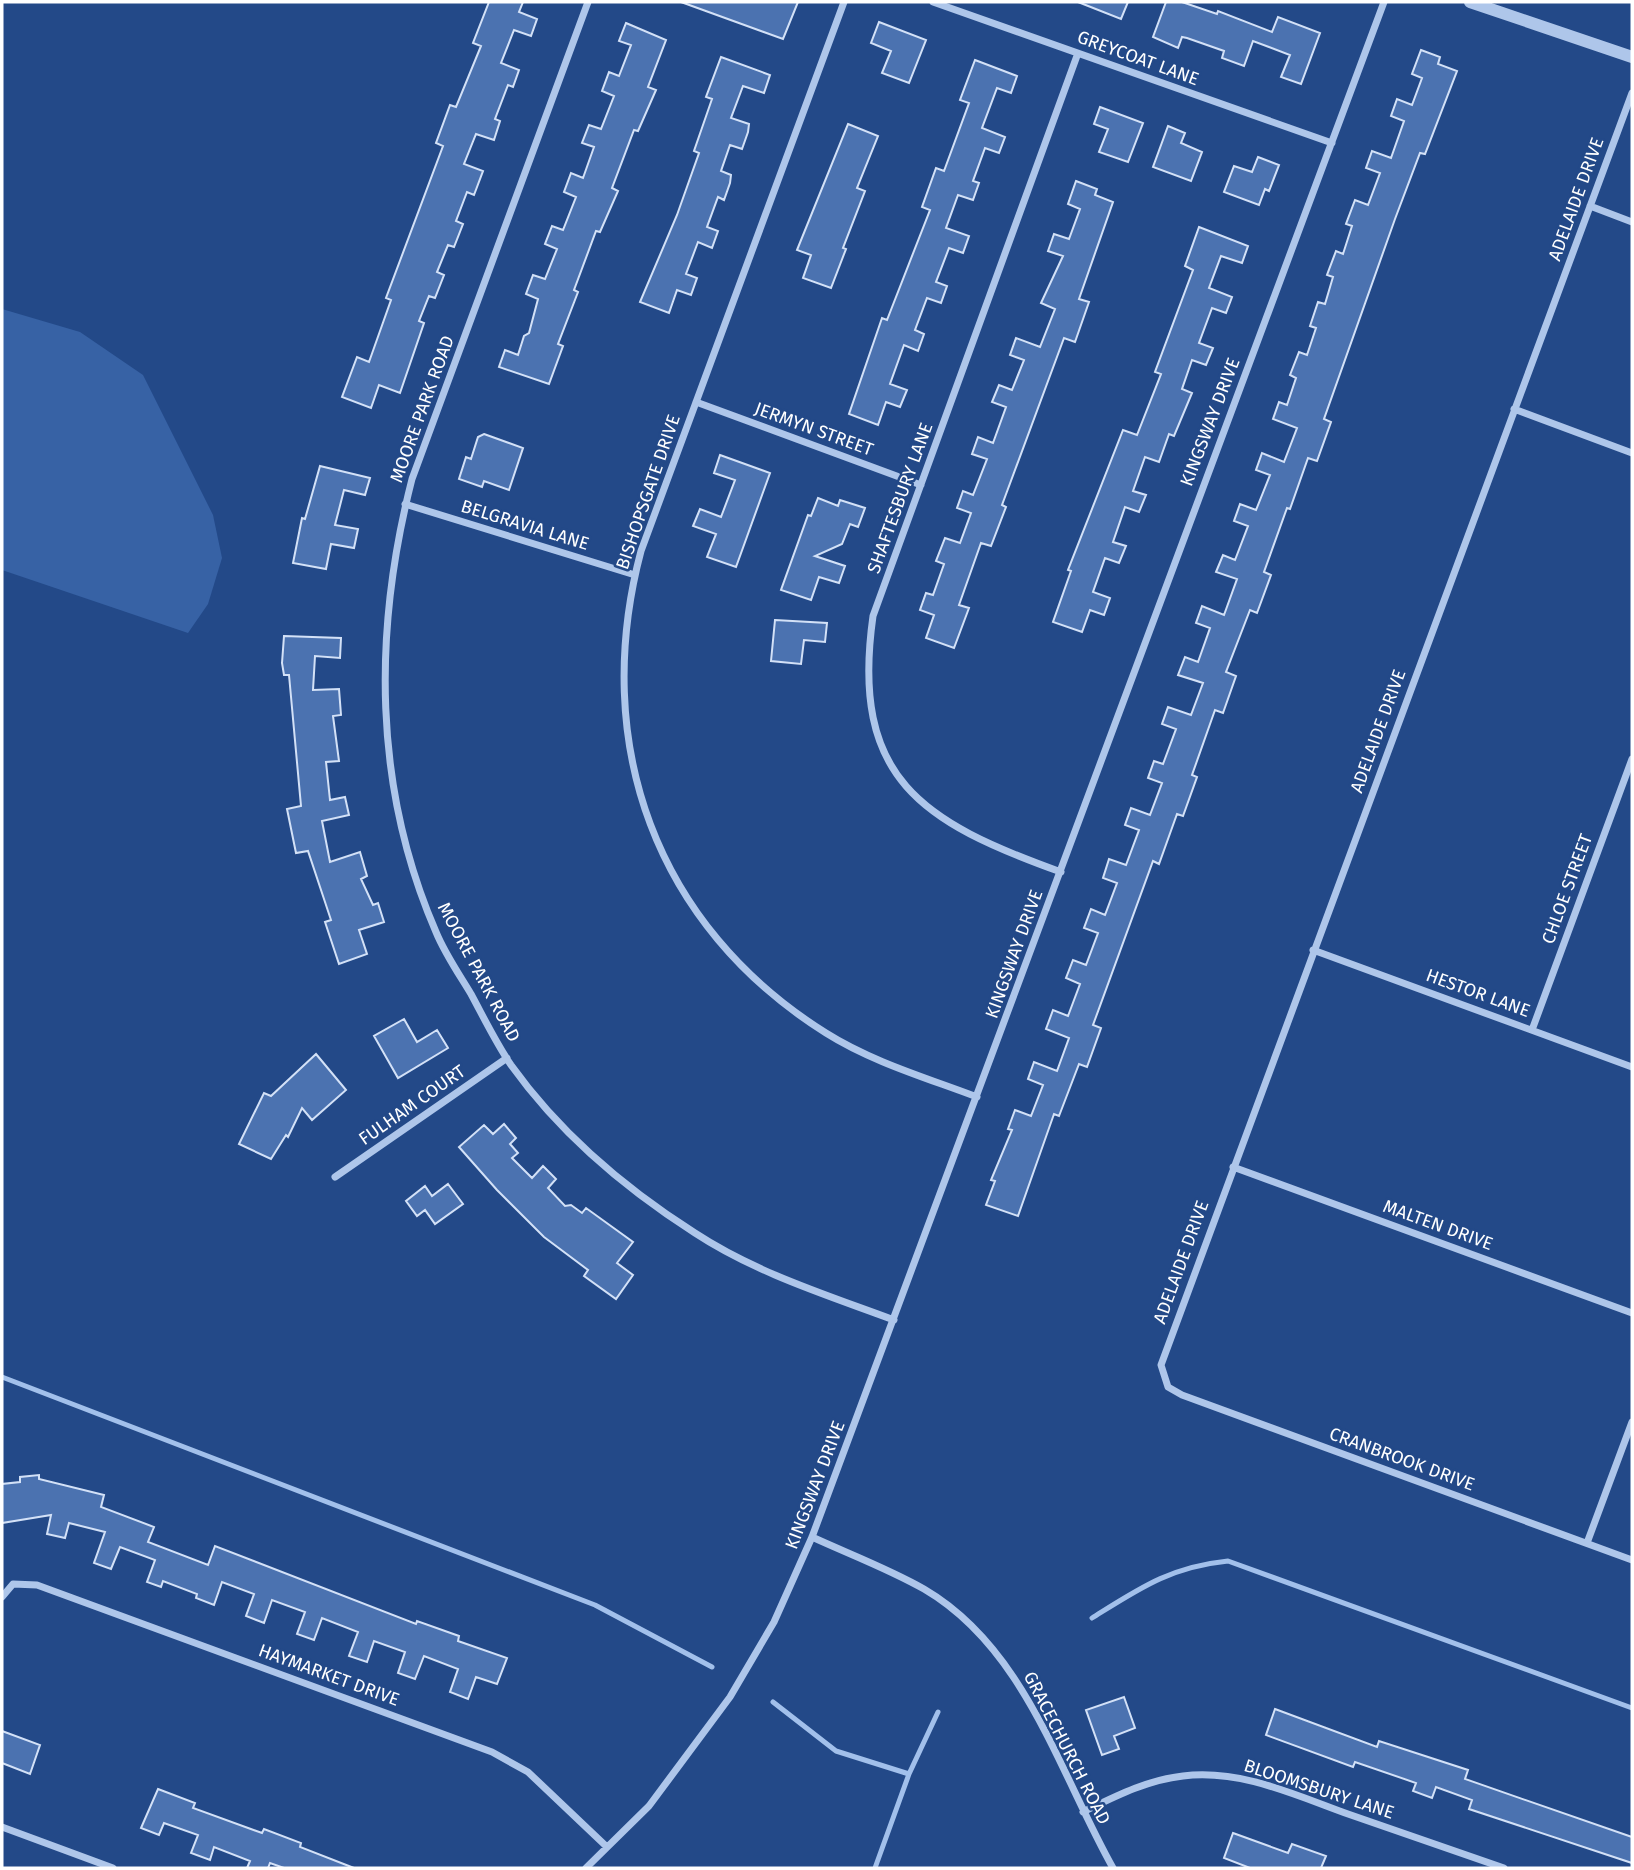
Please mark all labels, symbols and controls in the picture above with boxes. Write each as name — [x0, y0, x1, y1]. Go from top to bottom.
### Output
street label: GREYCOAT LANE — [1074, 26, 1202, 90]
street label: ADELAIDE DRIVE — [1544, 134, 1608, 264]
street label: MOORE PARK ROAD — [385, 332, 459, 486]
street label: KINGSWAY DRIVE — [1175, 355, 1245, 489]
street label: JERMYN STREET — [752, 397, 877, 461]
street label: BISHOPSGATE DRIVE — [611, 412, 685, 572]
street label: SHAFTESBURY LANE — [862, 420, 938, 576]
street label: BELGRAVIA LANE — [458, 495, 592, 555]
street label: ADELAIDE DRIVE — [1346, 666, 1410, 796]
street label: CHLOE STREET — [1537, 830, 1597, 947]
street label: KINGSWAY DRIVE — [980, 887, 1048, 1021]
street label: MOORE PARK ROAD — [433, 898, 525, 1046]
street label: HESTOR LANE — [1423, 964, 1533, 1022]
street label: FULHAM COURT — [355, 1060, 470, 1150]
street label: MALTEN DRIVE — [1380, 1195, 1496, 1255]
street label: ADELAIDE DRIVE — [1149, 1197, 1213, 1327]
street label: KINGSWAY DRIVE — [780, 1418, 850, 1552]
street label: CRANBROOK DRIVE — [1326, 1423, 1478, 1495]
street label: HAYMARKET DRIVE — [256, 1639, 402, 1711]
street label: GRACECHURCH ROAD — [1019, 1668, 1115, 1828]
street label: BLOOMSBURY LANE — [1241, 1754, 1397, 1824]

